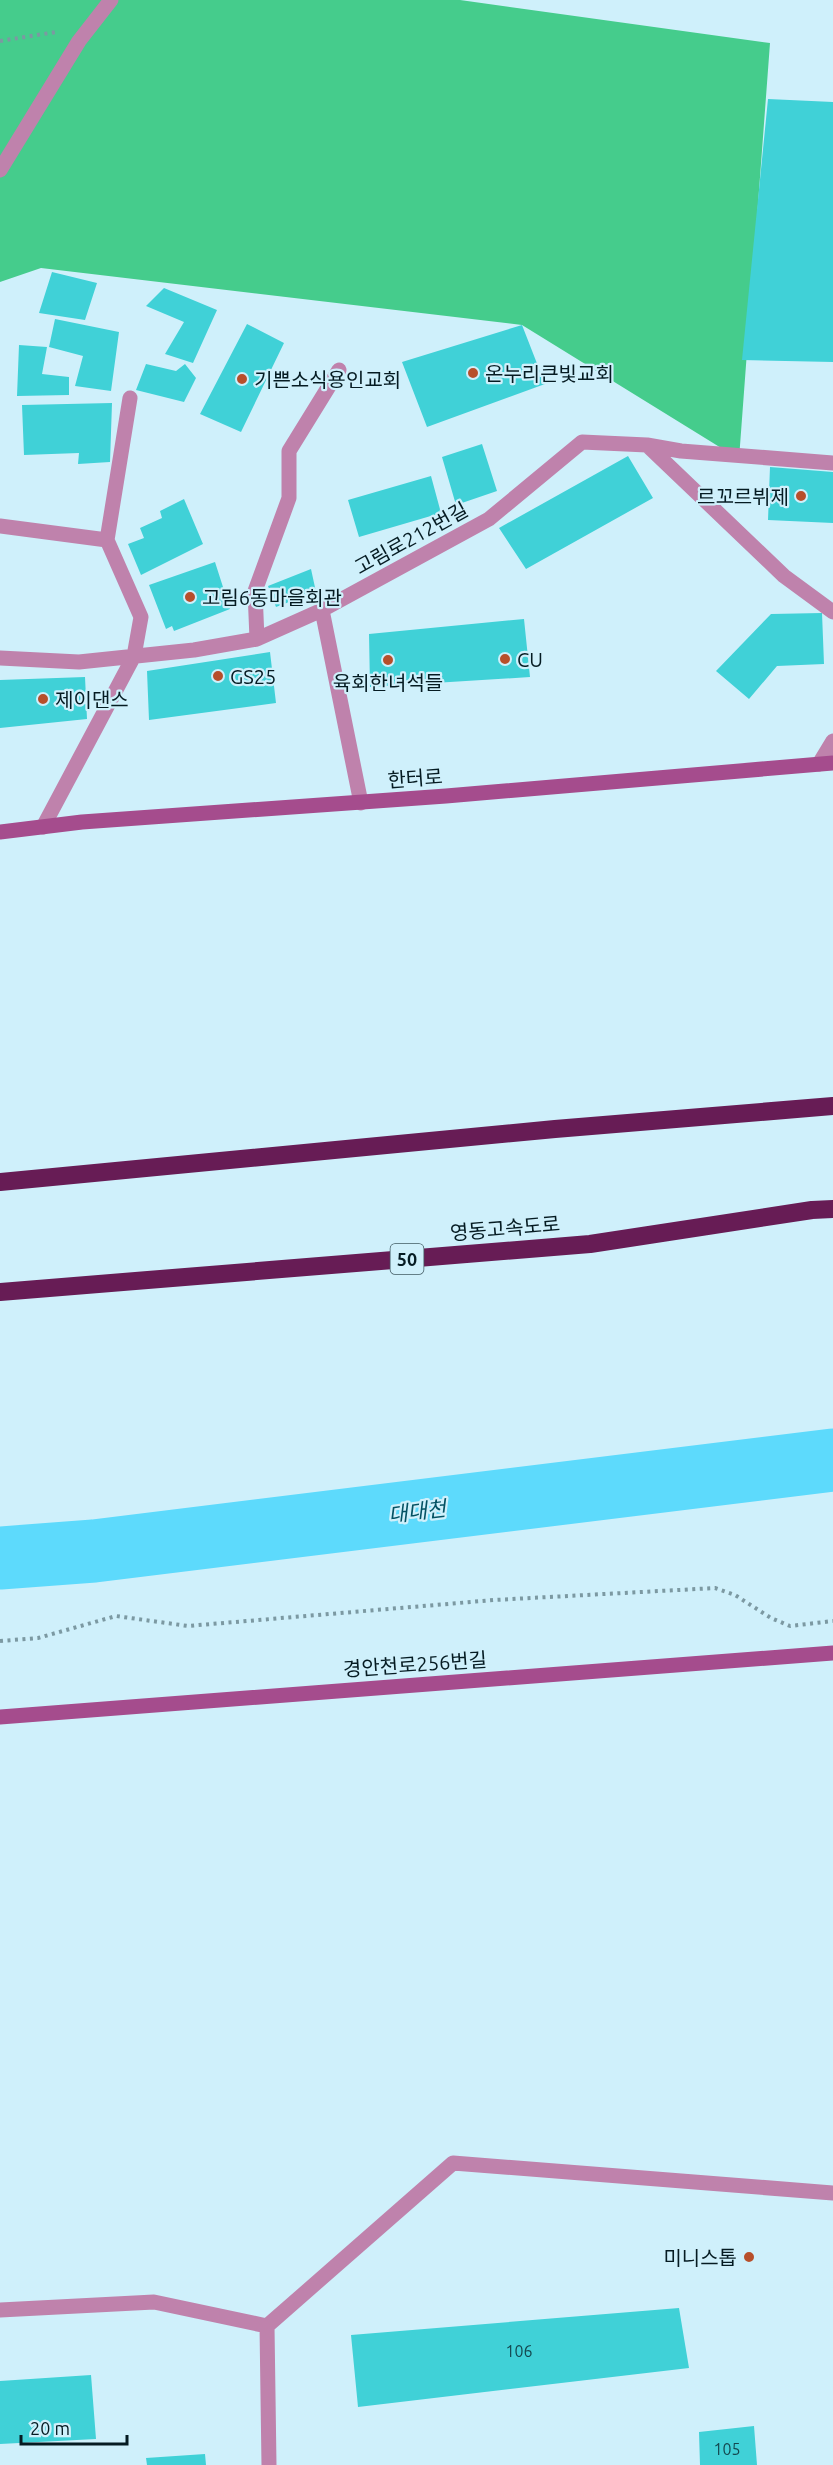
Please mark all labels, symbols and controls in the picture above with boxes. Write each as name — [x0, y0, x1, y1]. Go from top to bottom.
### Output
place label: 온누리큰빛교회 — [485, 362, 614, 385]
marker: 온누리큰빛교회 — [466, 366, 480, 380]
place label: 기쁜소식용인교회 — [254, 368, 401, 391]
marker: 기쁜소식용인교회 — [235, 372, 249, 386]
place label: 르꼬르뷔제 — [697, 485, 789, 508]
marker: 르꼬르뷔제 — [794, 489, 808, 503]
street label: 고림로212번길 — [350, 497, 472, 579]
place label: 고림6동마을회관 — [202, 586, 342, 609]
marker: 고림6동마을회관 — [183, 590, 197, 604]
place label: CU — [517, 648, 543, 671]
marker: CU — [498, 652, 512, 666]
marker: 육회한녀석들 — [381, 653, 395, 667]
place label: GS25 — [230, 665, 276, 688]
marker: GS25 — [211, 669, 225, 683]
place label: 육회한녀석들 — [333, 671, 443, 694]
place label: 제이댄스 — [55, 688, 129, 711]
marker: 제이댄스 — [36, 692, 50, 706]
street label: 한터로 — [387, 765, 443, 791]
street label: 영동고속도로 — [449, 1212, 561, 1244]
road number: 50 — [390, 1244, 424, 1274]
water label: 대대천 — [387, 1495, 450, 1526]
street label: 경안천로256번길 — [342, 1647, 488, 1681]
place label: 미니스톱 — [663, 2246, 737, 2269]
marker: 미니스톱 — [742, 2250, 756, 2264]
house number: 106 — [505, 2342, 533, 2360]
scale bar — [21, 2408, 128, 2446]
text: 20 m — [30, 2418, 70, 2438]
house number: 105 — [713, 2440, 741, 2458]

